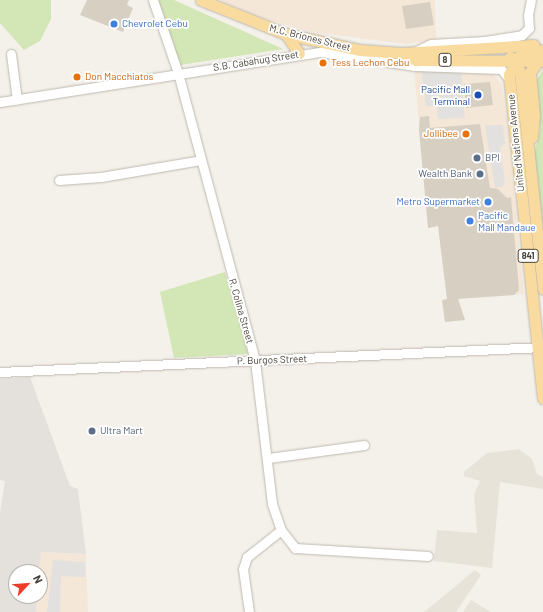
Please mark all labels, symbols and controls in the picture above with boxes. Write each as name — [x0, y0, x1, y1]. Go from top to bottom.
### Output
place label: Chevrolet Cebu — [122, 18, 188, 30]
marker: Chevrolet Cebu — [109, 19, 119, 29]
street label: M.C. Briones Street — [268, 22, 352, 54]
street label: S.B. Cabahug Street — [212, 48, 300, 74]
road number: 8 — [438, 53, 452, 67]
place label: Tess Lechon Cebu — [331, 57, 409, 69]
marker: Tess Lechon Cebu — [318, 58, 328, 68]
place label: Don Macchiatos — [85, 71, 153, 83]
marker: Don Macchiatos — [72, 72, 82, 82]
place label: Pacific Mall Terminal — [421, 83, 470, 106]
marker: Pacific Mall Terminal — [473, 90, 483, 100]
street label: United Nations Avenue — [505, 94, 527, 192]
place label: Jollibee — [424, 128, 458, 140]
marker: Jollibee — [461, 129, 471, 139]
place label: BPI — [485, 152, 500, 164]
marker: BPI — [472, 153, 482, 163]
place label: Wealth Bank — [418, 168, 472, 180]
marker: Wealth Bank — [475, 169, 485, 179]
place label: Metro Supermarket — [397, 196, 480, 208]
marker: Metro Supermarket — [483, 197, 493, 207]
place label: Pacific Mall Mandaue — [478, 209, 536, 232]
marker: Pacific Mall Mandaue — [465, 216, 475, 226]
road number: 841 — [517, 249, 539, 263]
street label: R. Colina Street — [226, 277, 256, 345]
street label: P. Burgos Street — [237, 353, 307, 367]
place label: Ultra Mart — [100, 425, 143, 437]
marker: Ultra Mart — [87, 426, 97, 436]
north arrow — [8, 564, 48, 604]
text: N — [31, 573, 46, 585]

